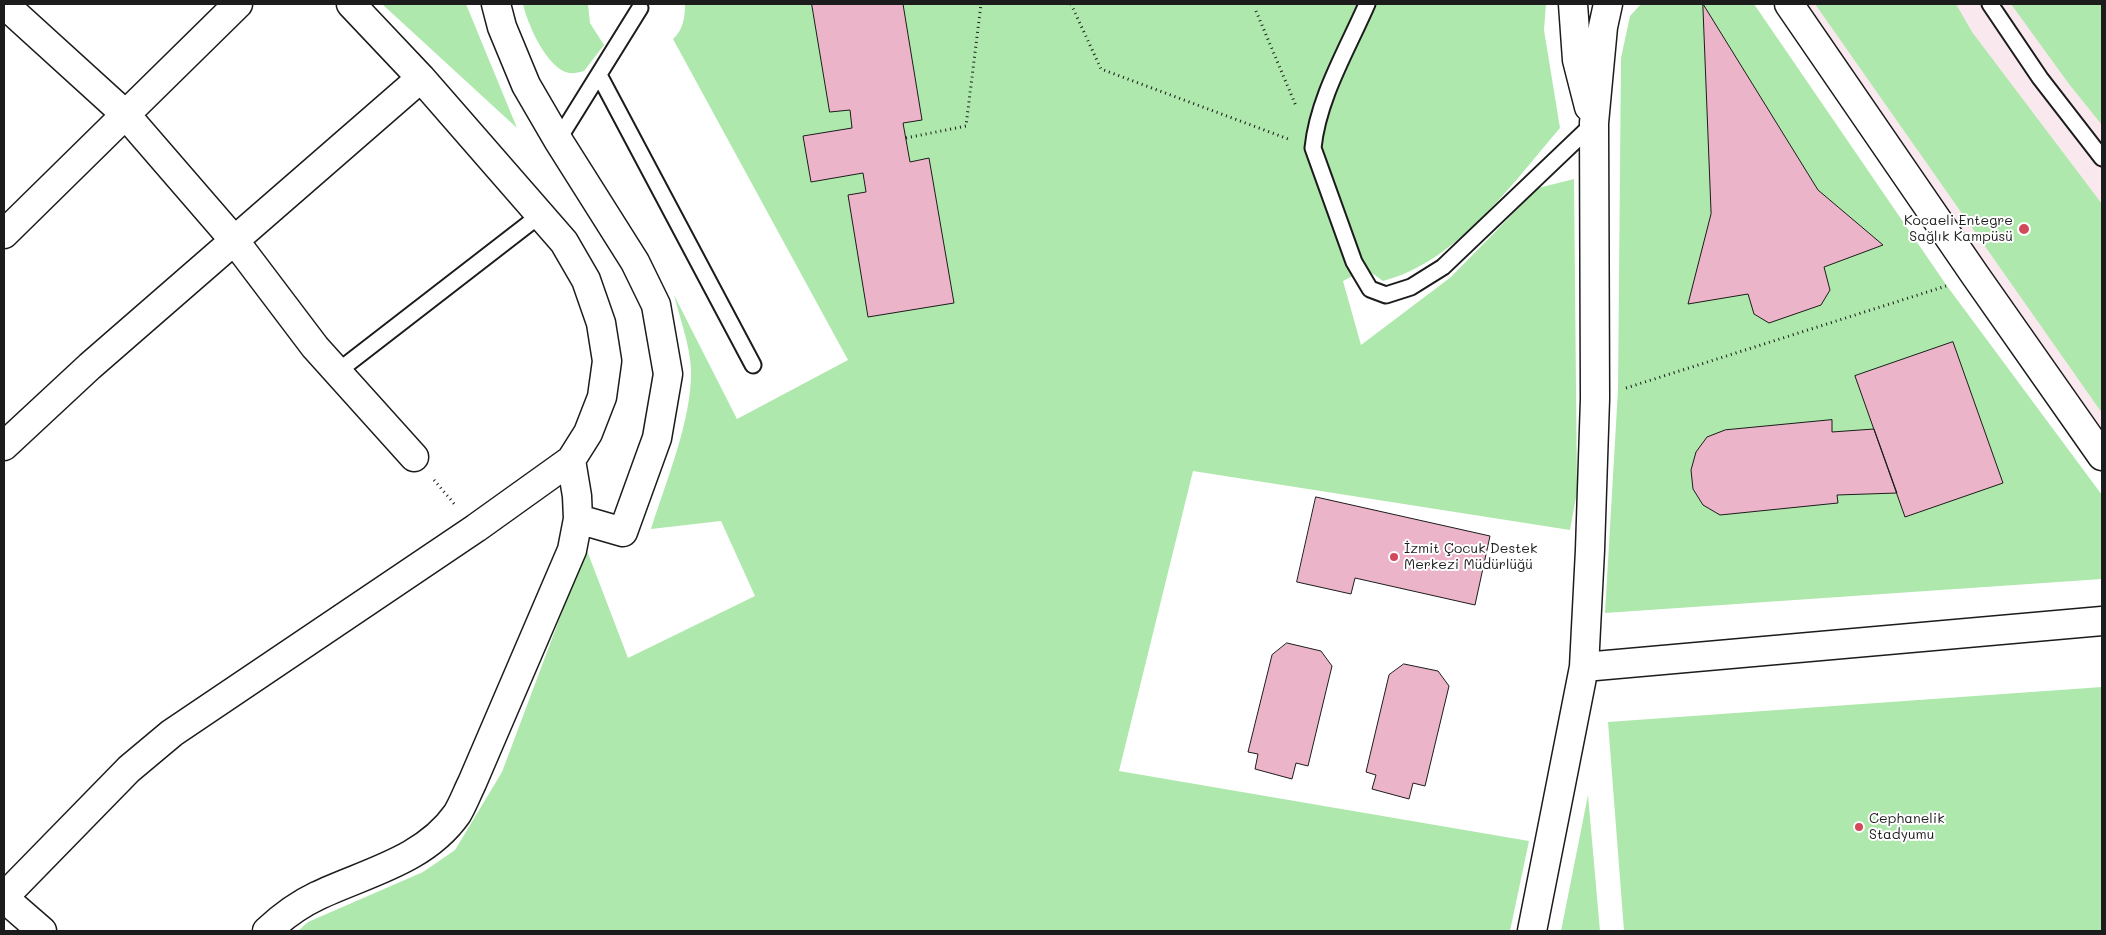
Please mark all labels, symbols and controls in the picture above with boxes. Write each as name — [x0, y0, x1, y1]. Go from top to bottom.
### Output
place label: Kocaeli Entegre Sağlık Kampüsü — [1904, 213, 2013, 246]
marker: Kocaeli Entegre Sağlık Kampüsü — [2017, 222, 2031, 236]
place label: İzmit Çocuk Destek Merkezi Müdürlüğü — [1404, 541, 1537, 574]
marker: İzmit Çocuk Destek Merkezi Müdürlüğü — [1388, 551, 1400, 563]
place label: Cephanelik Stadyumu — [1869, 811, 1945, 844]
marker: Cephanelik Stadyumu — [1853, 821, 1865, 833]

